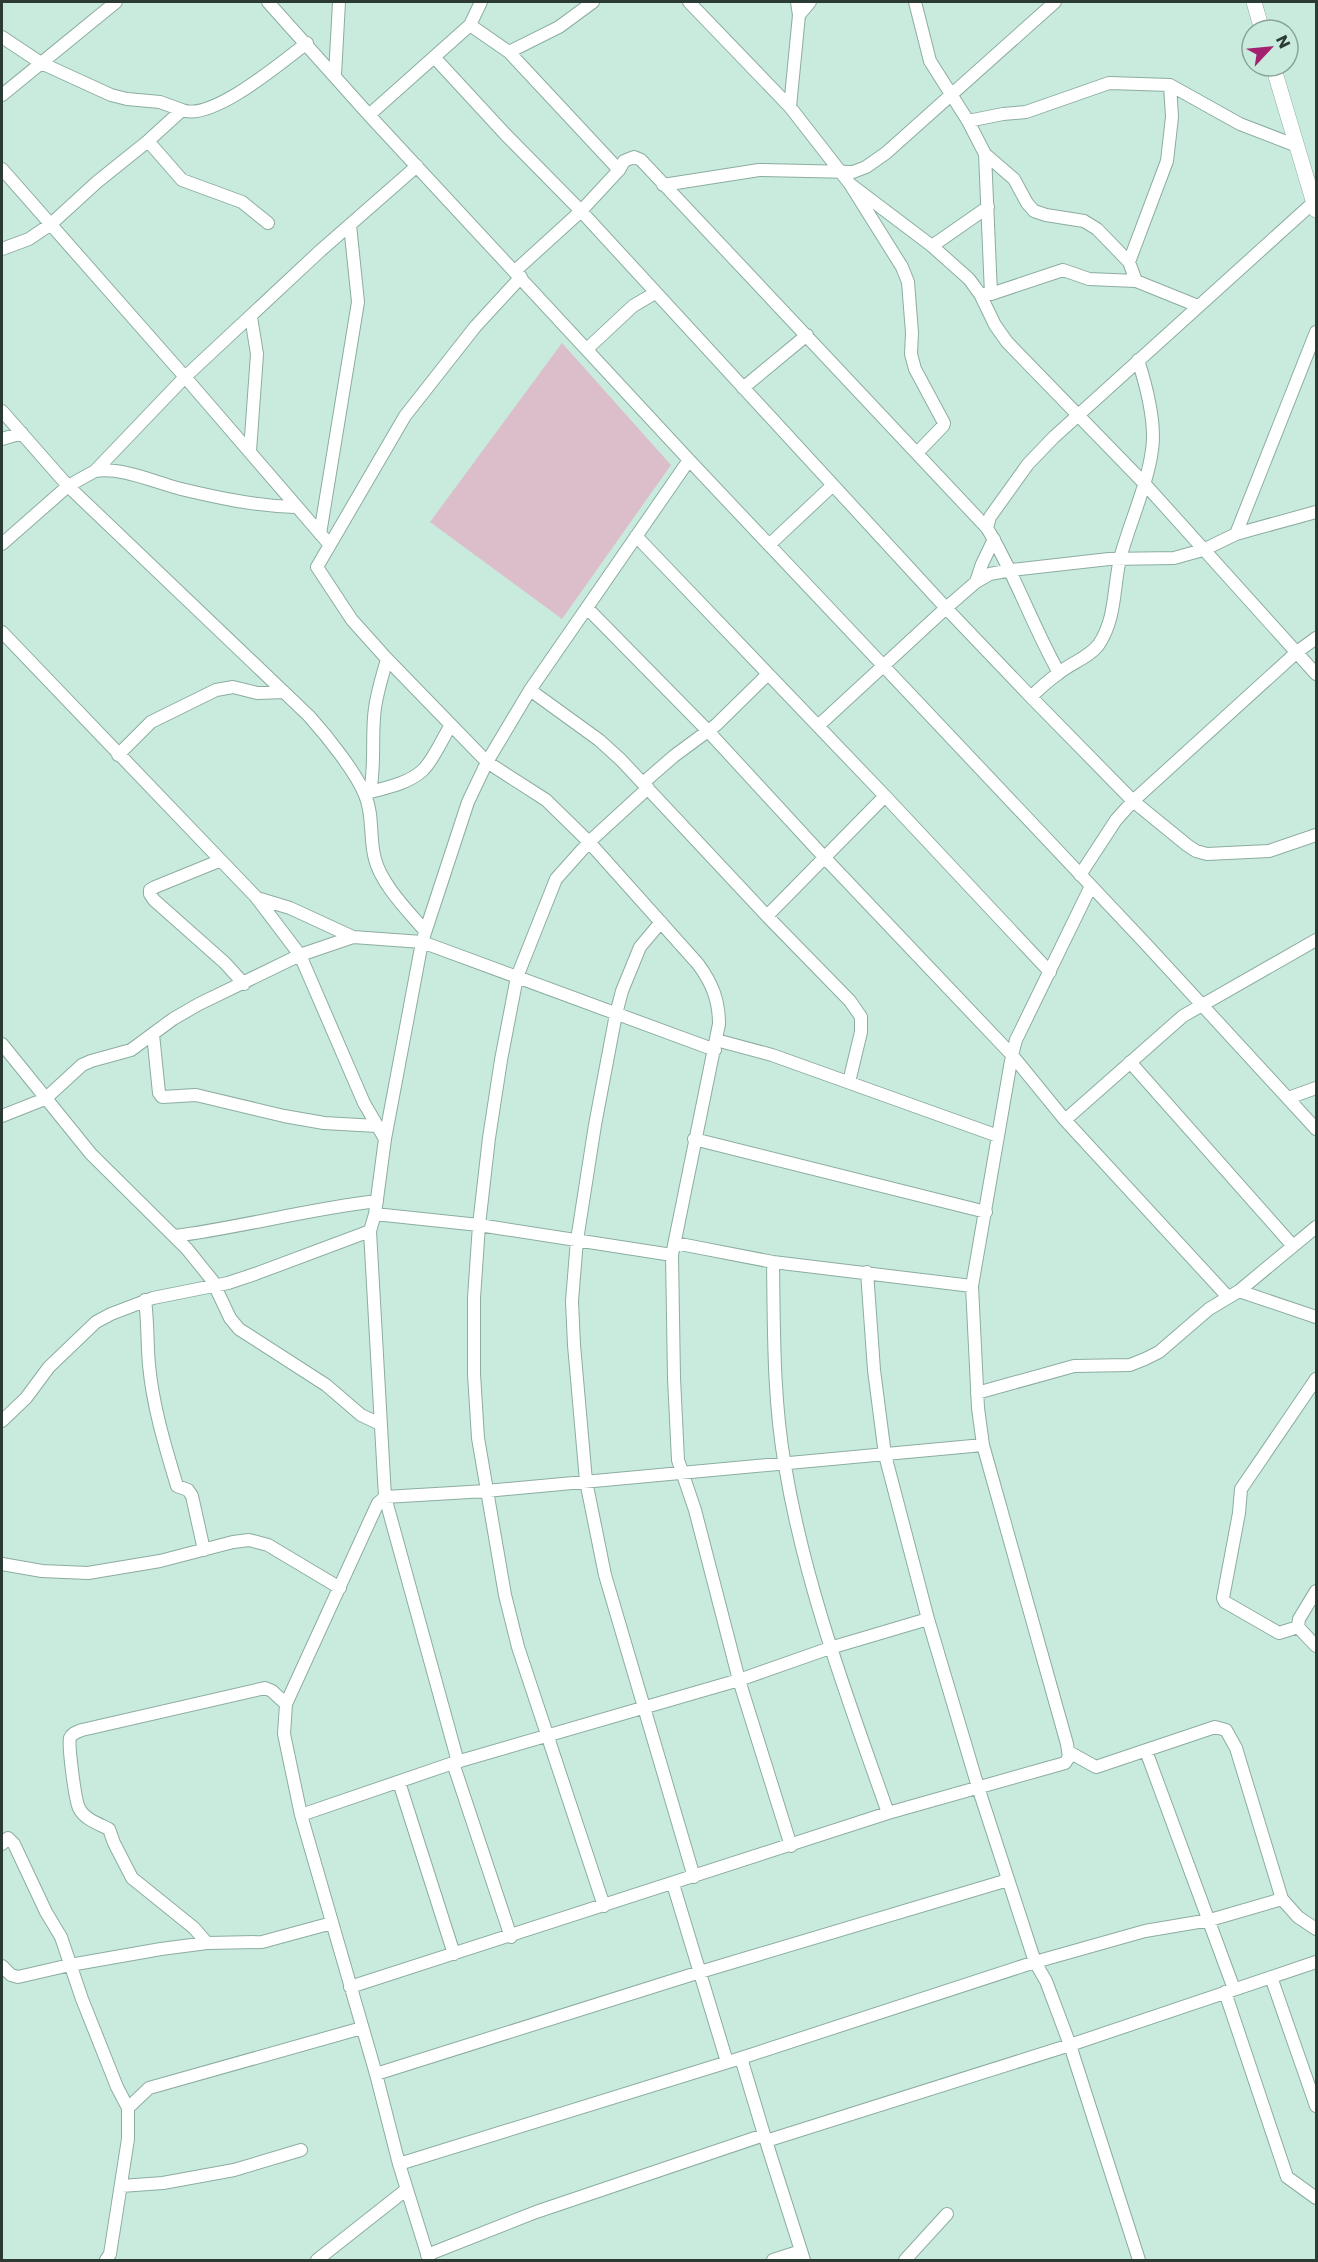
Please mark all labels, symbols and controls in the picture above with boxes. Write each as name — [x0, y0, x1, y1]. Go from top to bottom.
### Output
north arrow — [1240, 18, 1300, 78]
text: N — [1270, 31, 1296, 52]

